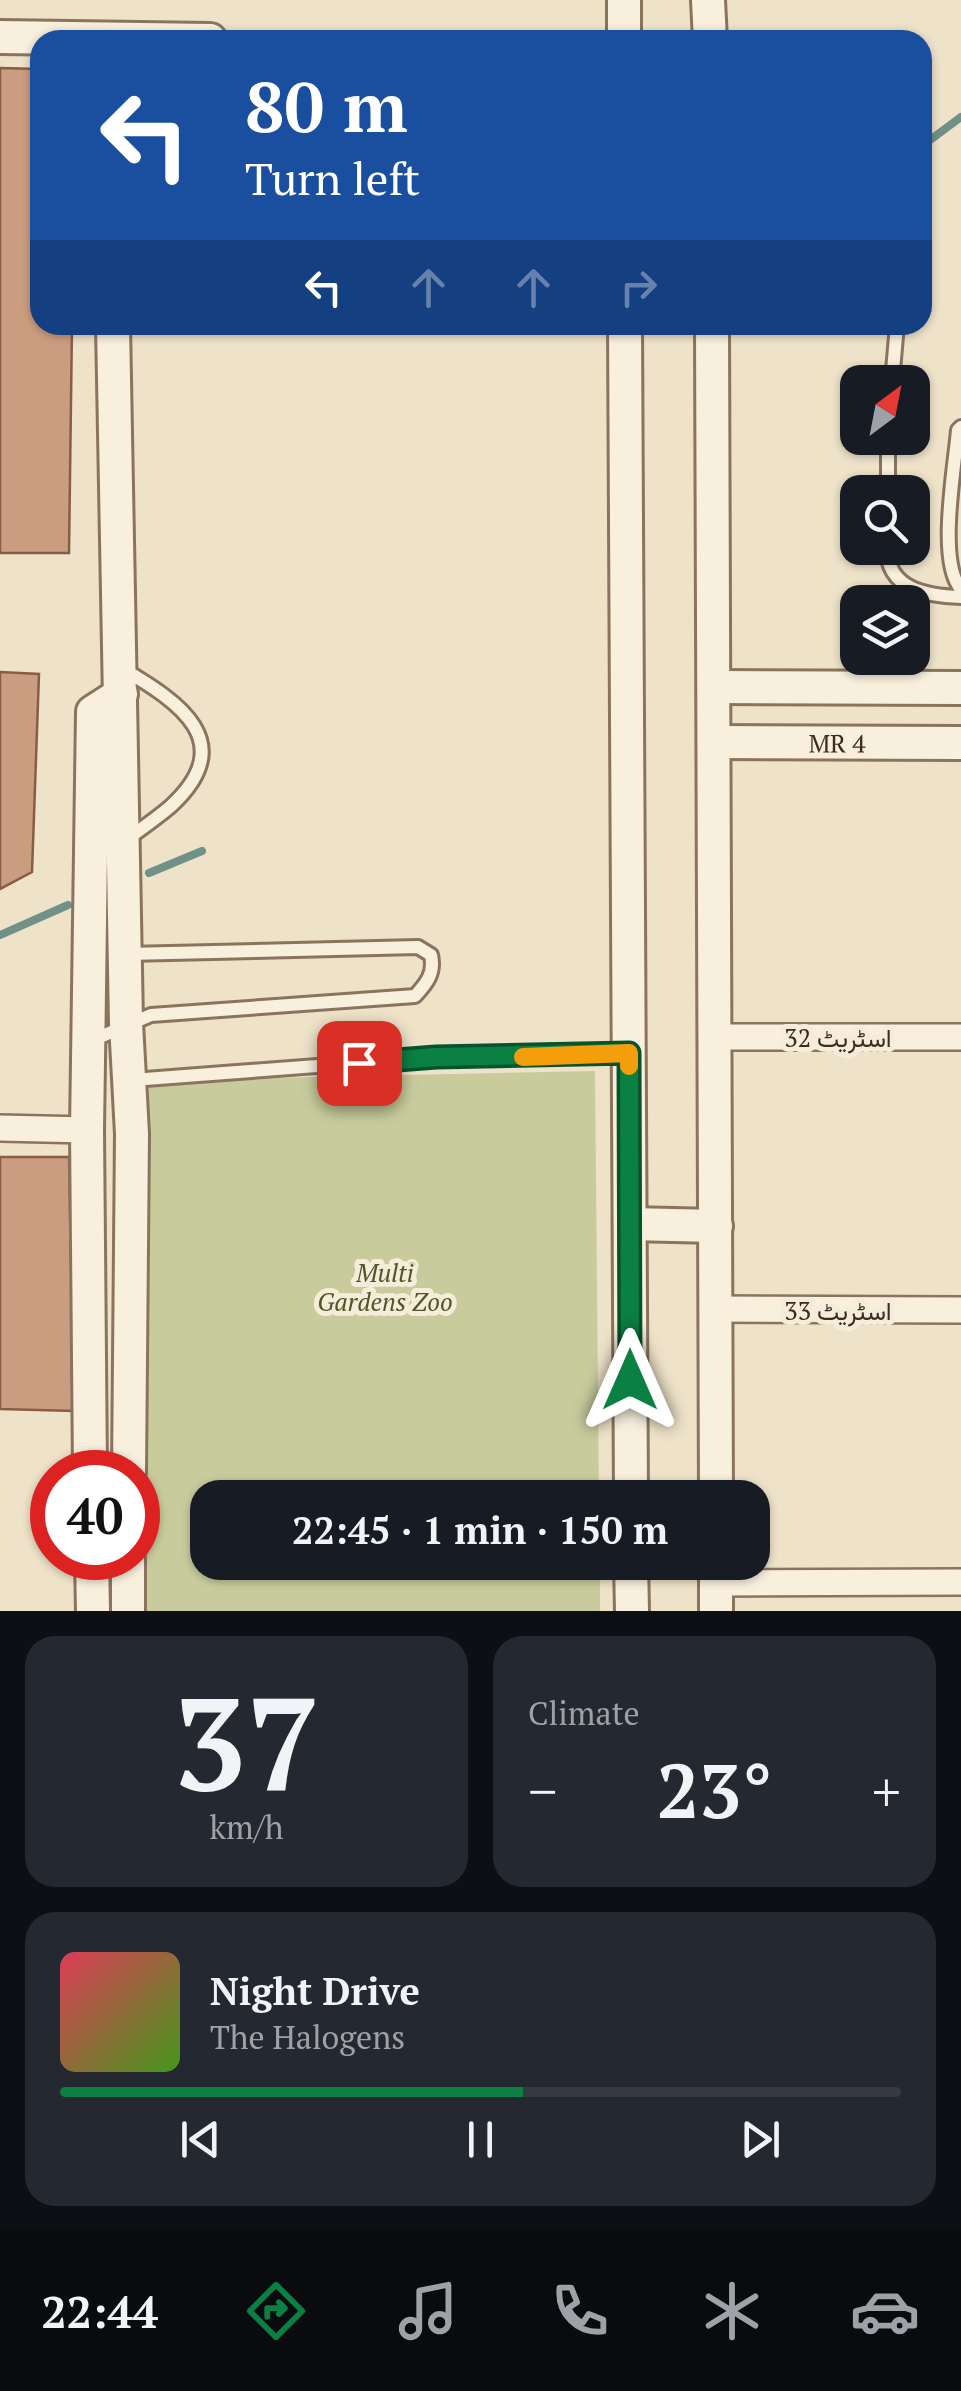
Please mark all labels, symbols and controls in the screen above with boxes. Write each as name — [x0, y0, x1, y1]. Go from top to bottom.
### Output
text: 80 m — [245, 59, 408, 152]
icon: left — [80, 70, 210, 200]
text: Turn left — [245, 148, 420, 208]
icon: left — [296, 260, 351, 315]
icon: ahead — [401, 260, 456, 315]
icon: ahead — [506, 260, 561, 315]
icon: right — [611, 260, 666, 315]
north arrow — [840, 365, 930, 455]
map controls — [840, 365, 930, 675]
button: search — [840, 475, 930, 565]
button: layers — [840, 585, 930, 675]
street label: MR 4 — [808, 726, 866, 759]
pin — [317, 1021, 402, 1106]
street label: اسٹریٹ 32 — [784, 1021, 892, 1054]
icon: arrive — [332, 1036, 387, 1091]
park label: Multi Gardens Zoo — [317, 1256, 453, 1318]
street label: اسٹریٹ 33 — [784, 1294, 892, 1327]
position arrow — [578, 1328, 682, 1432]
speed limit sign: 40 — [30, 1450, 160, 1580]
text: 22:45 · 1 min · 150 m — [292, 1505, 668, 1555]
text: 37 — [173, 1655, 320, 1827]
text: Climate — [528, 1692, 640, 1734]
text: 23° — [657, 1740, 772, 1839]
text: − — [528, 1754, 557, 1827]
text: + — [872, 1754, 901, 1827]
text: km/h — [210, 1806, 283, 1848]
text: Night Drive — [210, 1966, 420, 2016]
text: The Halogens — [210, 2016, 405, 2058]
icon: previous — [173, 2112, 228, 2167]
icon: pause — [453, 2112, 508, 2167]
icon: next — [733, 2112, 788, 2167]
icon: directions — [241, 2276, 311, 2346]
icon: music — [393, 2276, 463, 2346]
icon: phone — [545, 2276, 615, 2346]
icon: climate — [697, 2276, 767, 2346]
icon: car — [850, 2276, 920, 2346]
text: 22:44 — [41, 2281, 158, 2341]

